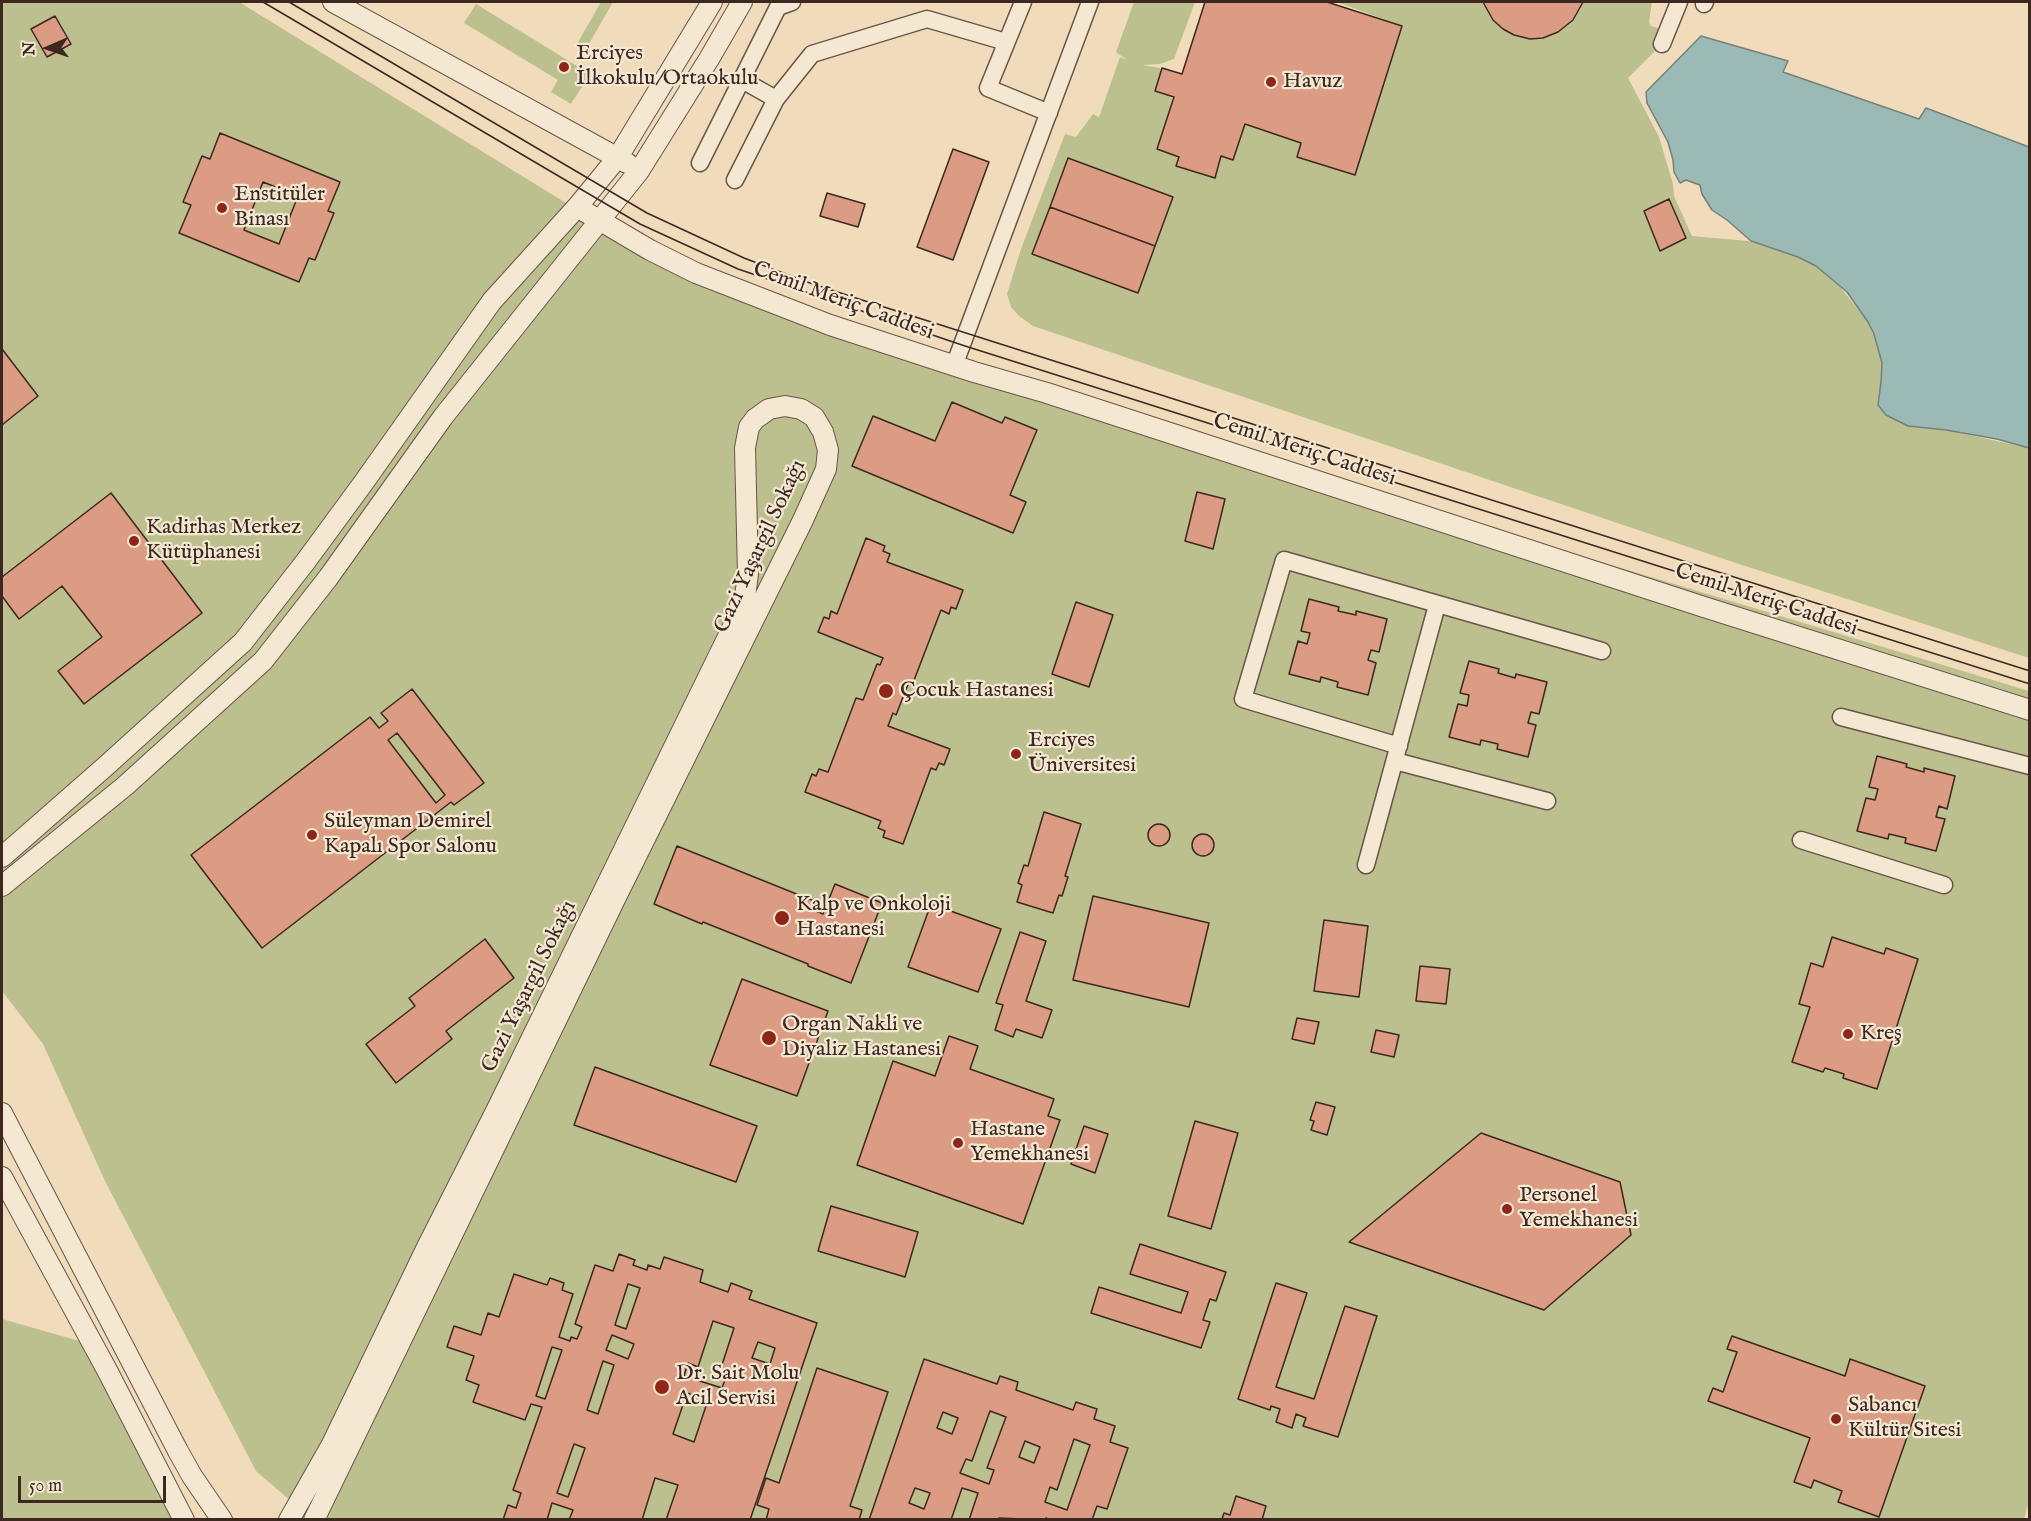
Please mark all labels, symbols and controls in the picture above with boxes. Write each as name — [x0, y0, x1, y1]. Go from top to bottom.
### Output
north arrow — [18, 18, 78, 78]
text: N — [20, 41, 40, 56]
place label: Erciyes İlkokulu/Ortaokulu — [576, 41, 758, 92]
marker: Erciyes İlkokulu/Ortaokulu — [557, 60, 571, 74]
place label: Havuz — [1283, 69, 1343, 95]
marker: Havuz — [1264, 75, 1278, 89]
place label: Enstitüler Binası — [234, 182, 325, 234]
marker: Enstitüler Binası — [215, 201, 229, 215]
street label: Cemil Meriç Caddesi — [749, 257, 937, 347]
street label: Cemil Meriç Caddesi — [1209, 409, 1399, 493]
street label: Gazi Yaşargil Sokağı — [709, 456, 813, 638]
place label: Kadirhas Merkez Kütüphanesi — [146, 515, 301, 566]
marker: Kadirhas Merkez Kütüphanesi — [127, 534, 141, 548]
street label: Cemil Meriç Caddesi — [1671, 559, 1861, 643]
place label: Çocuk Hastanesi — [900, 678, 1054, 704]
marker: Çocuk Hastanesi — [877, 682, 895, 700]
place label: Erciyes Üniversitesi — [1028, 728, 1136, 780]
marker: Erciyes Üniversitesi — [1009, 747, 1023, 761]
place label: Süleyman Demirel Kapalı Spor Salonu — [324, 809, 497, 860]
marker: Süleyman Demirel Kapalı Spor Salonu — [305, 828, 319, 842]
place label: Kalp ve Onkoloji Hastanesi — [796, 892, 951, 944]
street label: Gazi Yaşargil Sokağı — [477, 897, 583, 1077]
marker: Kalp ve Onkoloji Hastanesi — [773, 909, 791, 927]
place label: Organ Nakli ve Diyaliz Hastanesi — [782, 1012, 941, 1064]
place label: Kreş — [1860, 1021, 1902, 1047]
marker: Kreş — [1841, 1027, 1855, 1041]
marker: Organ Nakli ve Diyaliz Hastanesi — [760, 1029, 778, 1047]
place label: Hastane Yemekhanesi — [970, 1117, 1089, 1168]
marker: Hastane Yemekhanesi — [951, 1136, 965, 1150]
place label: Personel Yemekhanesi — [1519, 1183, 1638, 1234]
marker: Personel Yemekhanesi — [1500, 1202, 1514, 1216]
place label: Dr. Sait Molu Acil Servisi — [676, 1361, 800, 1412]
marker: Dr. Sait Molu Acil Servisi — [653, 1378, 671, 1396]
place label: Sabancı Kültür Sitesi — [1848, 1393, 1961, 1444]
marker: Sabancı Kültür Sitesi — [1829, 1412, 1843, 1426]
scale bar — [21, 1464, 170, 1502]
text: 50 m — [29, 1475, 62, 1498]

